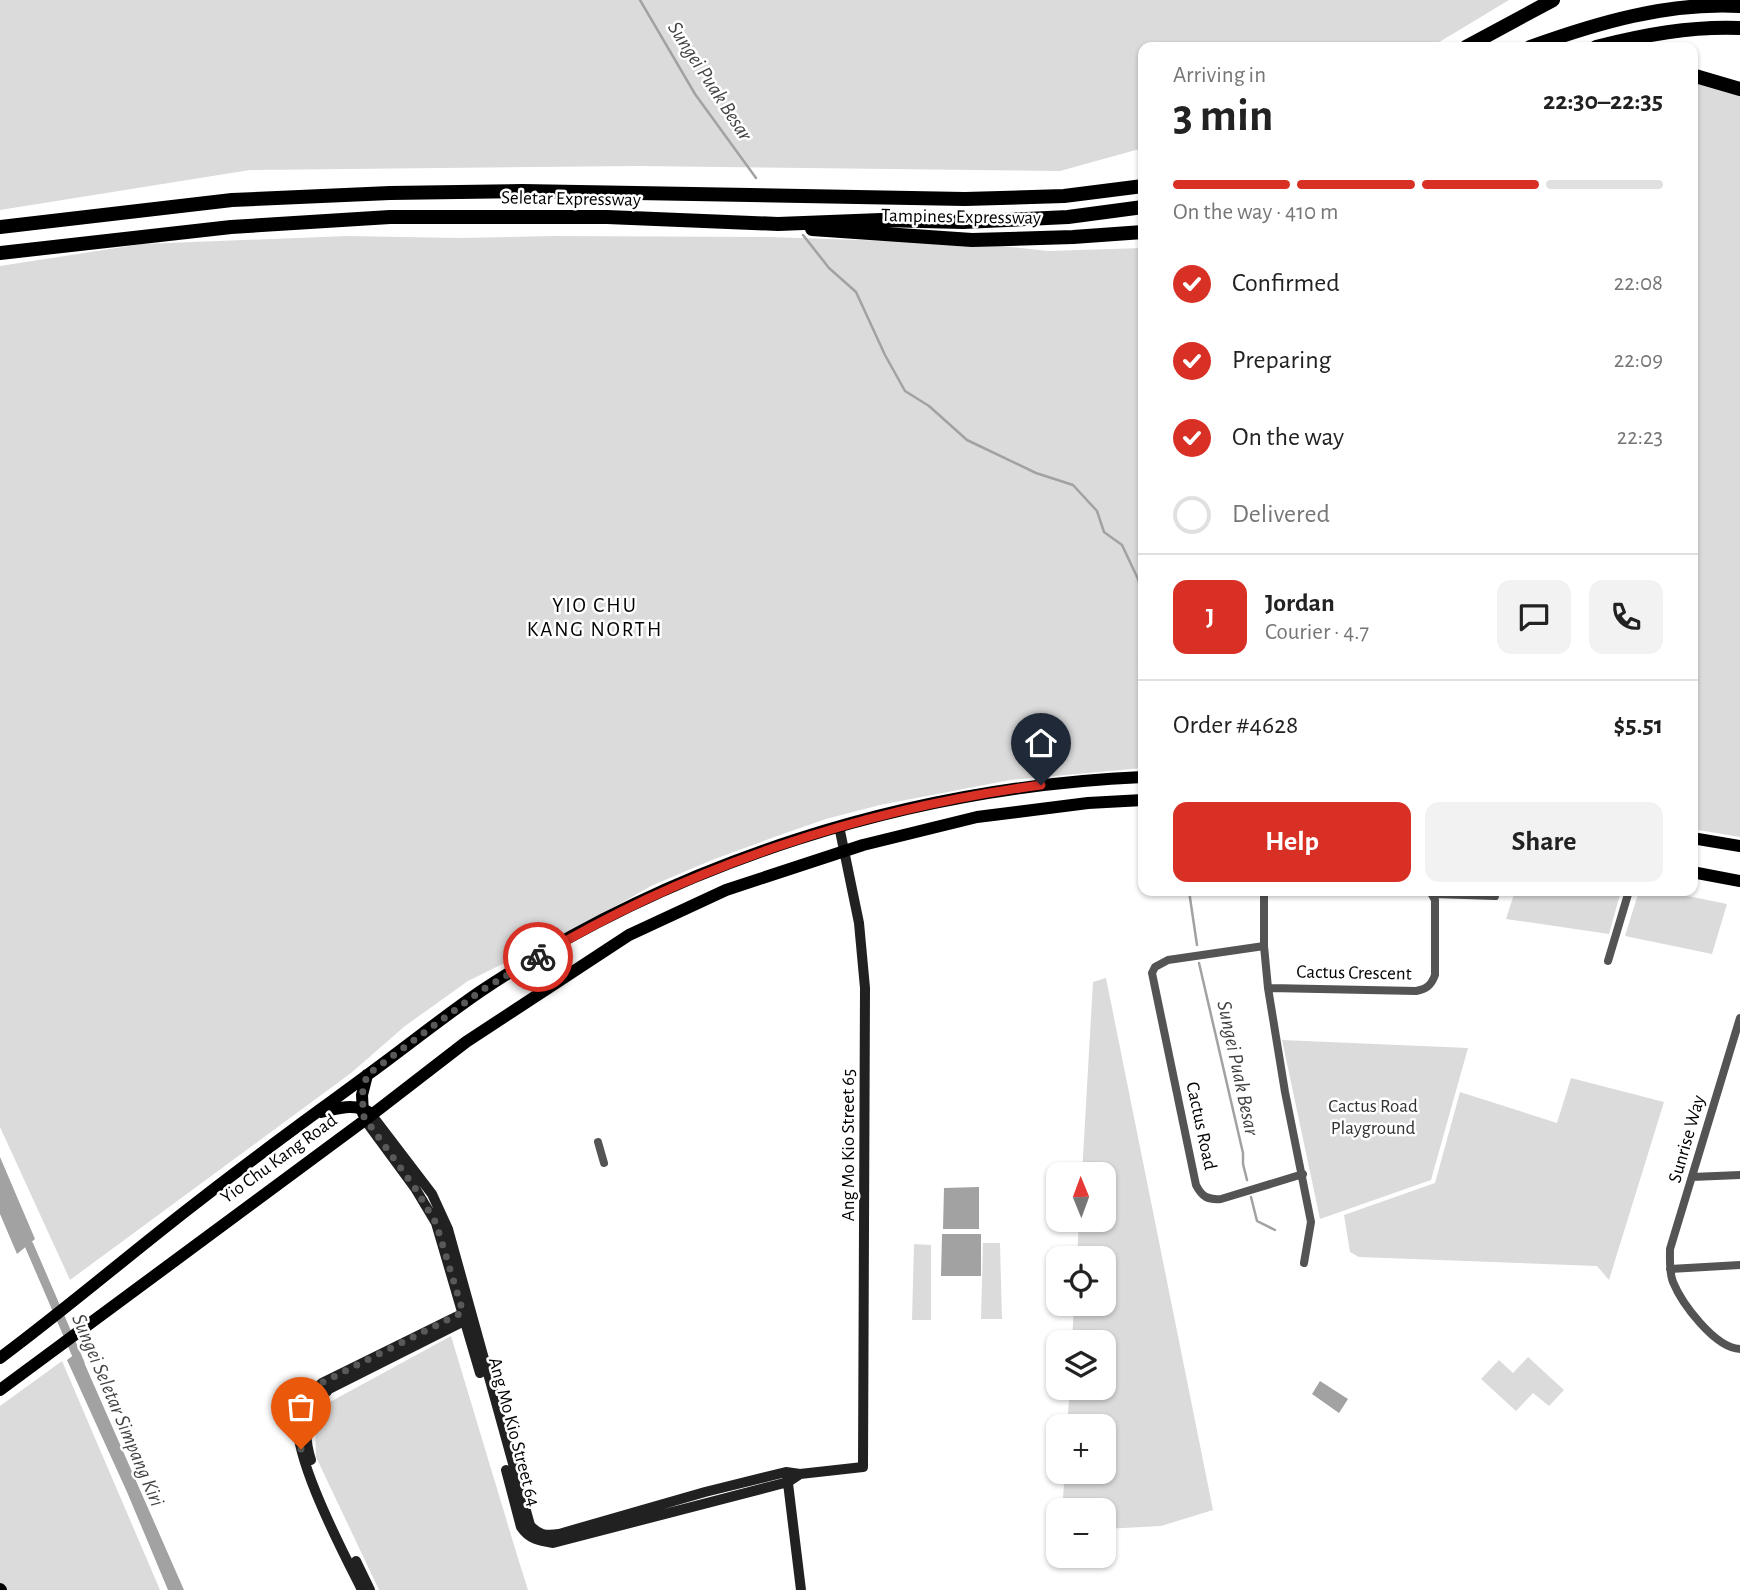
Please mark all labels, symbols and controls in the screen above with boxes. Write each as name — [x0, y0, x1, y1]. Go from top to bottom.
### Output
water label: Sungei Puak Besar — [664, 18, 757, 145]
text: Arriving in — [1173, 64, 1266, 87]
text: 22:30–22:35 — [1543, 88, 1663, 114]
text: 3 min — [1173, 93, 1273, 139]
street label: Seletar Expressway — [501, 188, 641, 210]
text: On the way · 410 m — [1173, 201, 1338, 224]
street label: Tampines Expressway — [881, 206, 1041, 228]
icon: check — [1173, 265, 1211, 303]
text: Confirmed — [1232, 270, 1340, 296]
text: 22:08 — [1614, 272, 1663, 295]
icon: check — [1173, 342, 1211, 380]
text: Preparing — [1232, 347, 1331, 373]
text: 22:09 — [1614, 349, 1663, 372]
icon: check — [1173, 419, 1211, 457]
text: On the way — [1232, 424, 1344, 450]
text: 22:23 — [1617, 426, 1663, 449]
text: Delivered — [1232, 501, 1330, 527]
button: chat — [1497, 580, 1571, 654]
button: phone — [1589, 580, 1663, 654]
text: Jordan — [1265, 590, 1335, 616]
district label: YIO CHU KANG NORTH — [527, 595, 663, 640]
text: J — [1206, 604, 1214, 630]
text: Courier · 4.7 — [1265, 621, 1369, 644]
text: Order #4628 — [1173, 712, 1298, 738]
text: $5.51 — [1614, 712, 1663, 738]
pin — [1011, 713, 1071, 785]
icon: home — [1022, 724, 1060, 762]
button: Help — [1173, 802, 1411, 882]
button: Share — [1425, 802, 1663, 882]
courier — [503, 922, 573, 992]
icon: bike — [519, 938, 557, 976]
street label: Cactus Crescent — [1296, 962, 1412, 984]
water label: Sungei Puak Besar — [1213, 999, 1263, 1138]
street label: Ang Mo Kio Street 65 — [839, 1069, 858, 1221]
street label: Cactus Road — [1182, 1080, 1220, 1172]
street label: Sunrise Way — [1665, 1093, 1709, 1185]
park label: Cactus Road Playground — [1328, 1097, 1418, 1138]
street label: Yio Chu Kang Road — [217, 1111, 341, 1207]
north arrow — [1046, 1162, 1116, 1232]
map controls — [1046, 1162, 1116, 1568]
button: locate — [1046, 1246, 1116, 1316]
water label: Sungei Seletar Simpang Kiri — [67, 1311, 168, 1510]
button: layers — [1046, 1330, 1116, 1400]
street label: Ang Mo Kio Street 64 — [485, 1355, 543, 1509]
pin — [271, 1377, 331, 1449]
icon: bag — [282, 1388, 320, 1426]
button: + — [1046, 1414, 1116, 1484]
button: − — [1046, 1498, 1116, 1568]

